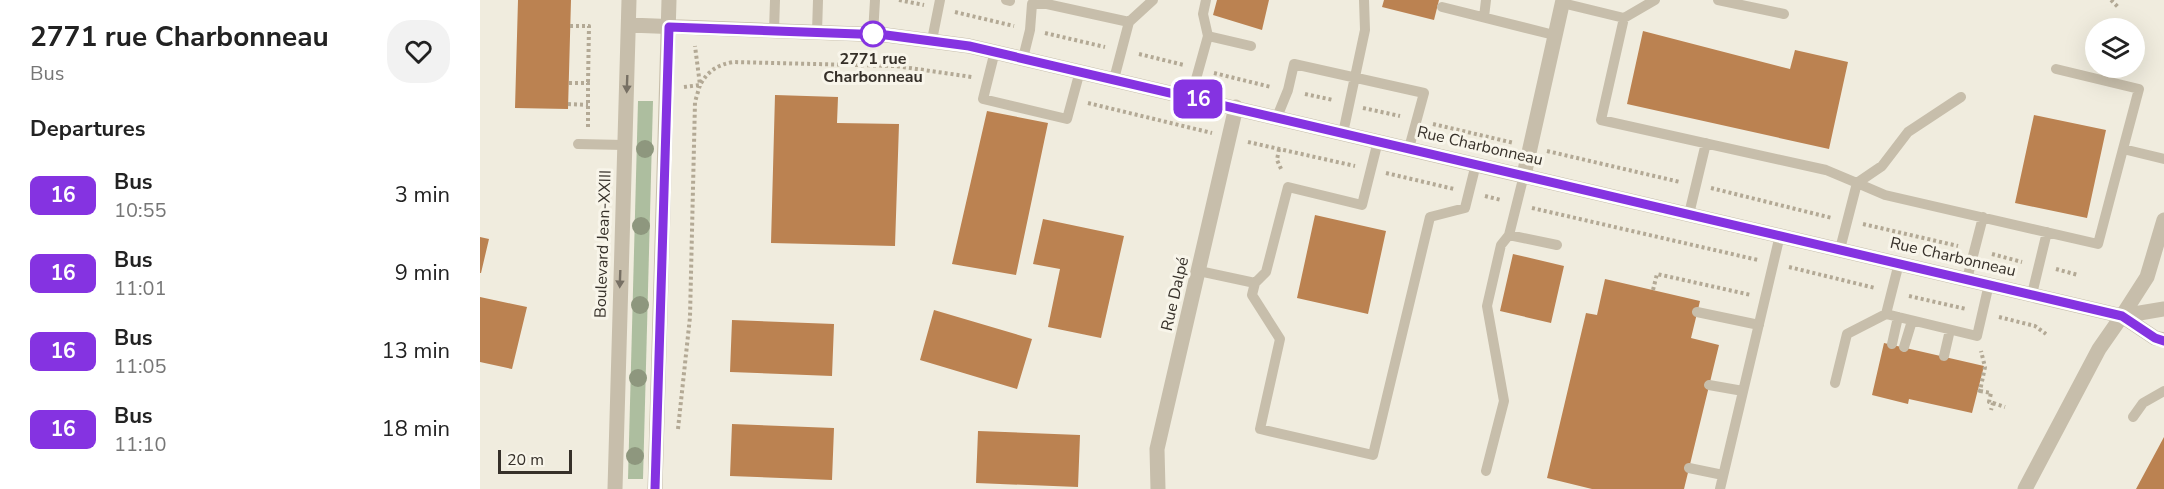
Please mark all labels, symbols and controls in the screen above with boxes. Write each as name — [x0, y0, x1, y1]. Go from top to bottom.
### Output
text: 2771 rue Charbonneau — [30, 18, 329, 56]
map controls — [2085, 18, 2145, 78]
button: layers — [2085, 18, 2145, 78]
button: heart — [387, 20, 450, 83]
marker: 2771 rue Charbonneau — [860, 21, 886, 47]
place label: 2771 rue Charbonneau — [823, 48, 923, 88]
text: Bus — [30, 60, 64, 87]
one-way arrow — [622, 74, 631, 93]
line badge: 16 — [1171, 80, 1225, 118]
text: 16 — [1185, 85, 1211, 113]
text: Departures — [30, 114, 145, 144]
street label: Rue Charbonneau — [1415, 121, 1545, 171]
text: Bus — [114, 167, 153, 197]
street label: Boulevard Jean-XXIII — [589, 170, 617, 318]
text: 3 min — [395, 180, 450, 210]
text: 16 — [50, 181, 76, 209]
text: 10:55 — [114, 197, 167, 224]
street label: Rue Charbonneau — [1888, 232, 2018, 282]
text: Bus — [114, 245, 153, 275]
street label: Rue Dalpé — [1156, 255, 1194, 333]
text: 9 min — [395, 258, 450, 288]
text: 16 — [50, 259, 76, 287]
one-way arrow — [616, 269, 625, 288]
text: 11:01 — [114, 275, 167, 302]
text: Bus — [114, 323, 153, 353]
text: 13 min — [382, 336, 450, 366]
text: 16 — [50, 337, 76, 365]
text: 11:05 — [114, 353, 167, 380]
text: Bus — [114, 401, 153, 431]
text: 18 min — [382, 414, 450, 444]
text: 16 — [50, 415, 76, 443]
text: 11:10 — [114, 431, 167, 458]
scale bar — [498, 447, 572, 474]
text: 20 m — [507, 449, 544, 471]

